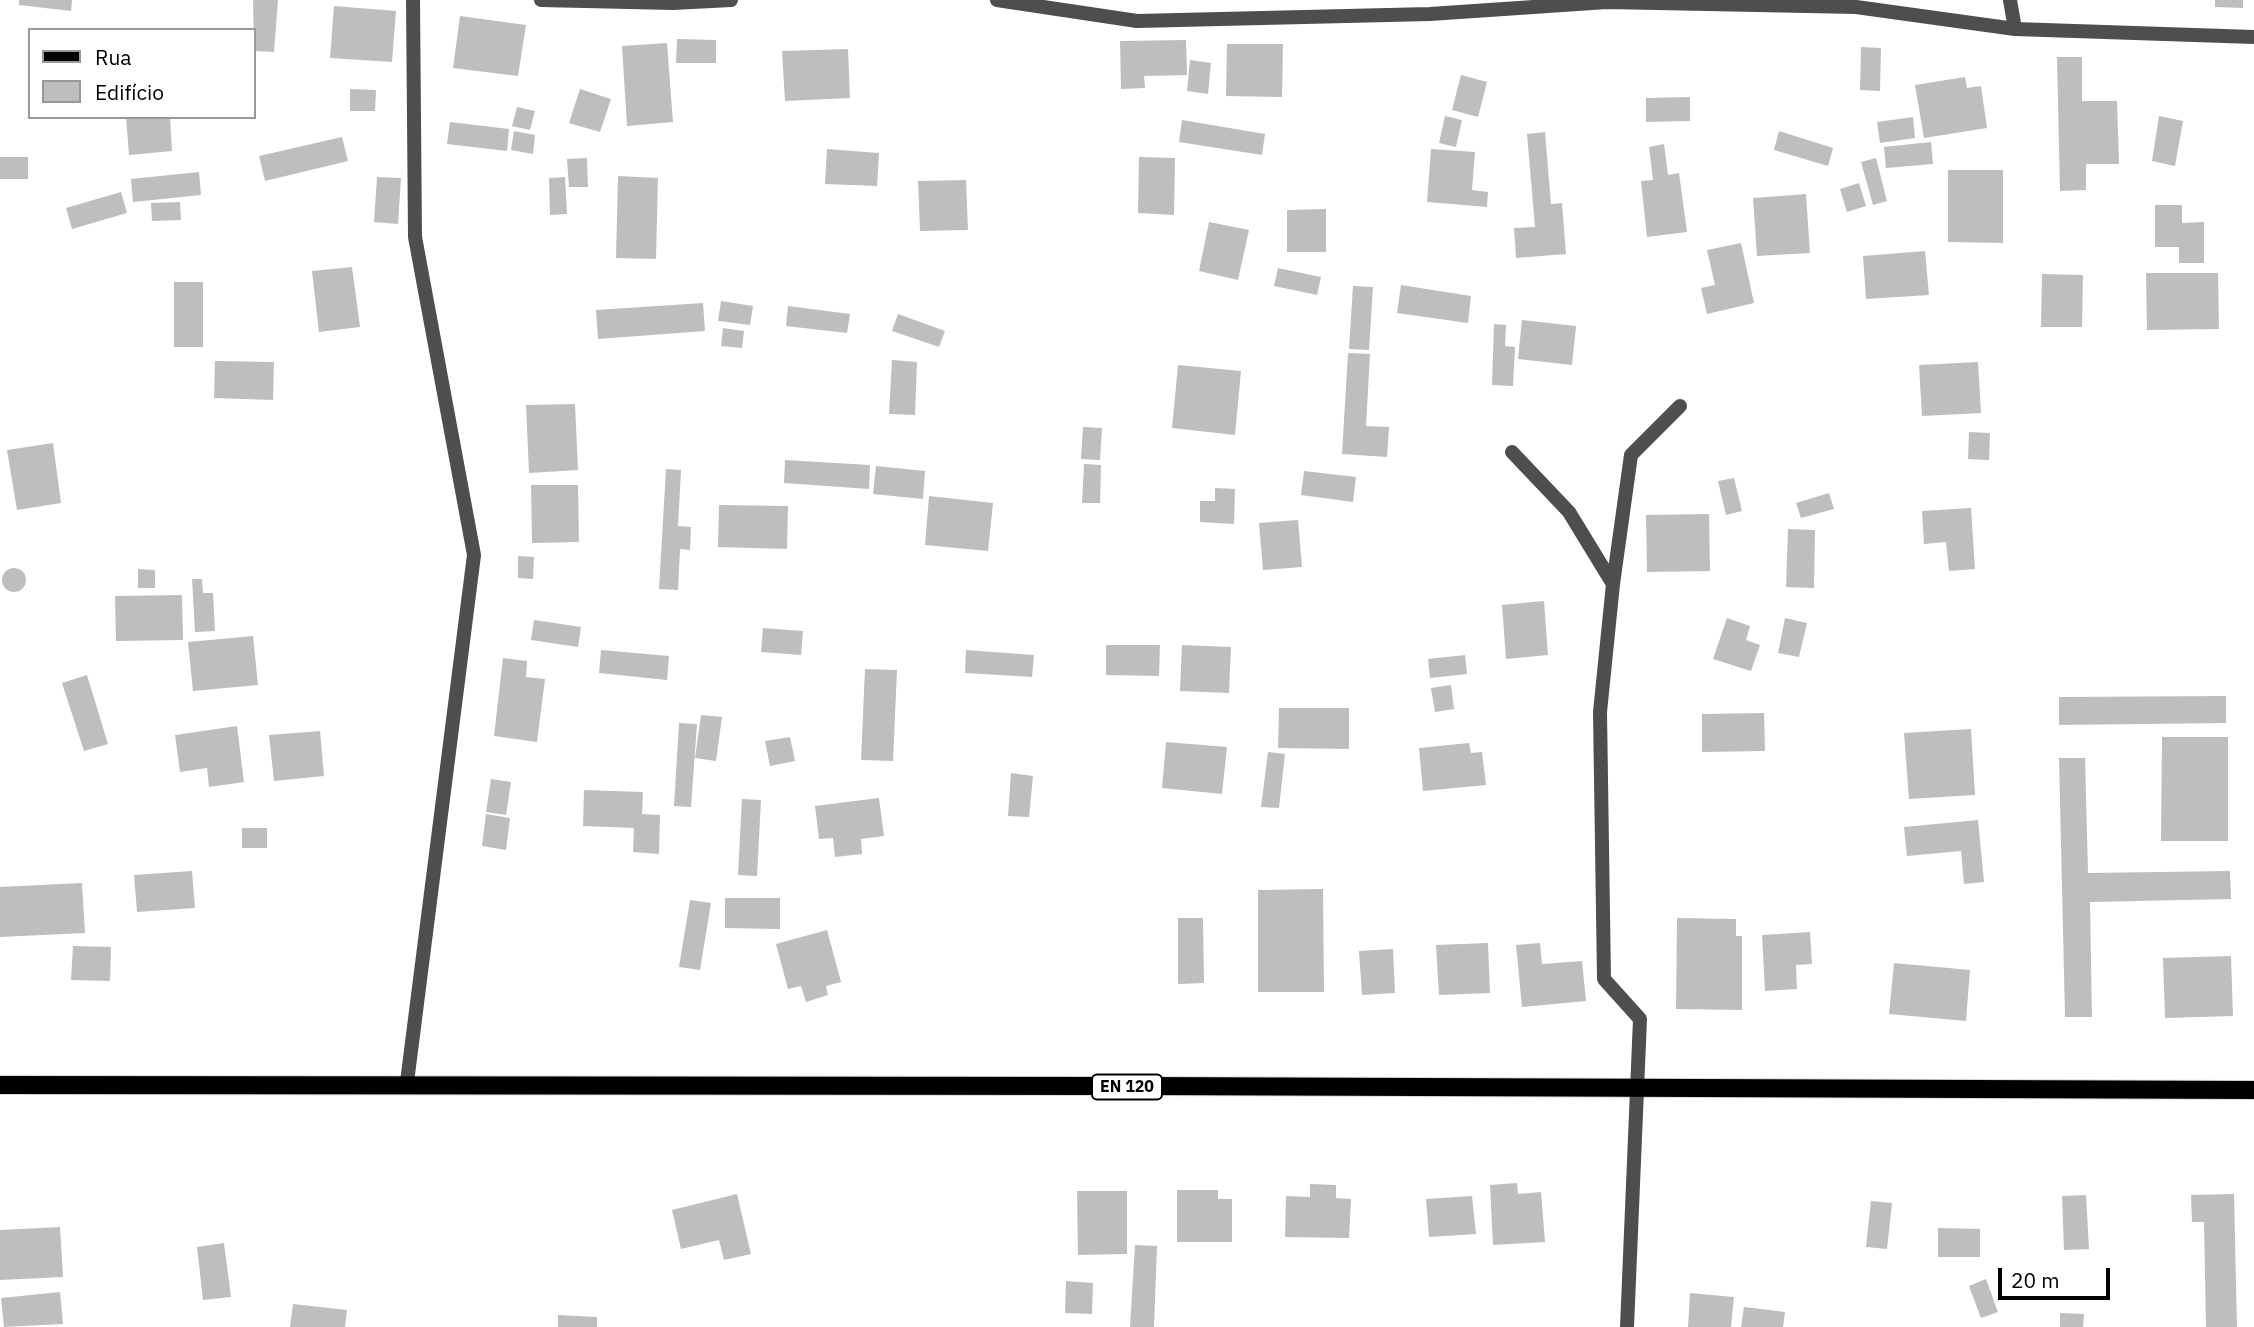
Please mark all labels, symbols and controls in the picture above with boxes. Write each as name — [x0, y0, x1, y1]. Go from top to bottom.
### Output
legend — [28, 28, 256, 119]
text: Rua — [95, 43, 132, 71]
text: Edifício — [95, 78, 164, 106]
road number: EN 120 — [1092, 1074, 1162, 1100]
scale bar — [2002, 1254, 2114, 1298]
text: 20 m — [2011, 1266, 2060, 1294]

